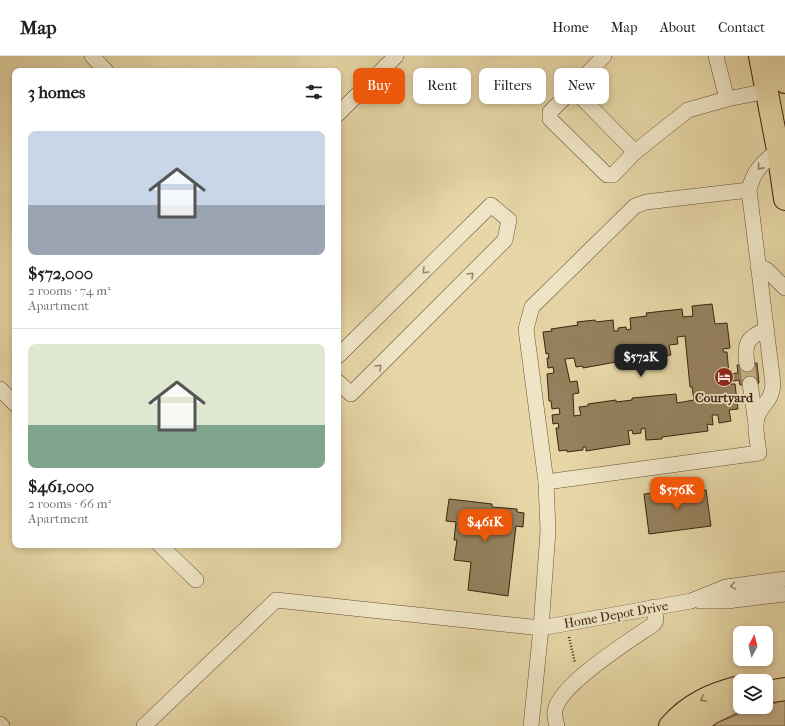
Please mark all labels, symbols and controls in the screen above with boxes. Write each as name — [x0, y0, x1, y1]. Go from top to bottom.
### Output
text: Map — [20, 17, 56, 39]
text: Home — [552, 19, 589, 36]
text: Map — [611, 19, 638, 36]
text: About — [660, 19, 696, 36]
text: Contact — [718, 19, 765, 36]
chip: Buy — [353, 68, 405, 104]
chip: Rent — [413, 68, 471, 104]
chip: Filters — [479, 68, 546, 104]
chip: New — [554, 68, 609, 104]
icon: filters — [303, 81, 325, 103]
text: 3 homes — [28, 82, 85, 102]
icon: home — [141, 157, 213, 229]
one-way arrow — [757, 162, 764, 170]
text: $572,000 — [28, 263, 93, 283]
one-way arrow — [422, 266, 430, 274]
one-way arrow — [466, 272, 474, 280]
text: 2 rooms · 74 m² — [28, 283, 111, 298]
text: Apartment — [28, 298, 89, 313]
pin: $572K — [613, 344, 669, 378]
text: $572K — [623, 349, 659, 364]
one-way arrow — [374, 364, 382, 372]
hotel icon: Courtyard — [713, 366, 735, 388]
icon: home — [141, 370, 213, 442]
place label: Courtyard — [695, 390, 754, 406]
text: $461,000 — [28, 476, 94, 496]
pin: $576K — [649, 477, 705, 511]
text: $576K — [659, 482, 695, 497]
text: 2 rooms · 66 m² — [28, 496, 111, 511]
pin: $461K — [457, 509, 513, 543]
text: Apartment — [28, 511, 89, 526]
text: $461K — [467, 514, 503, 529]
one-way arrow — [729, 581, 736, 590]
street label: Home Depot Drive — [563, 598, 670, 631]
north arrow — [733, 626, 773, 666]
map controls — [733, 626, 773, 714]
button: layers — [733, 674, 773, 714]
one-way arrow — [700, 695, 708, 702]

